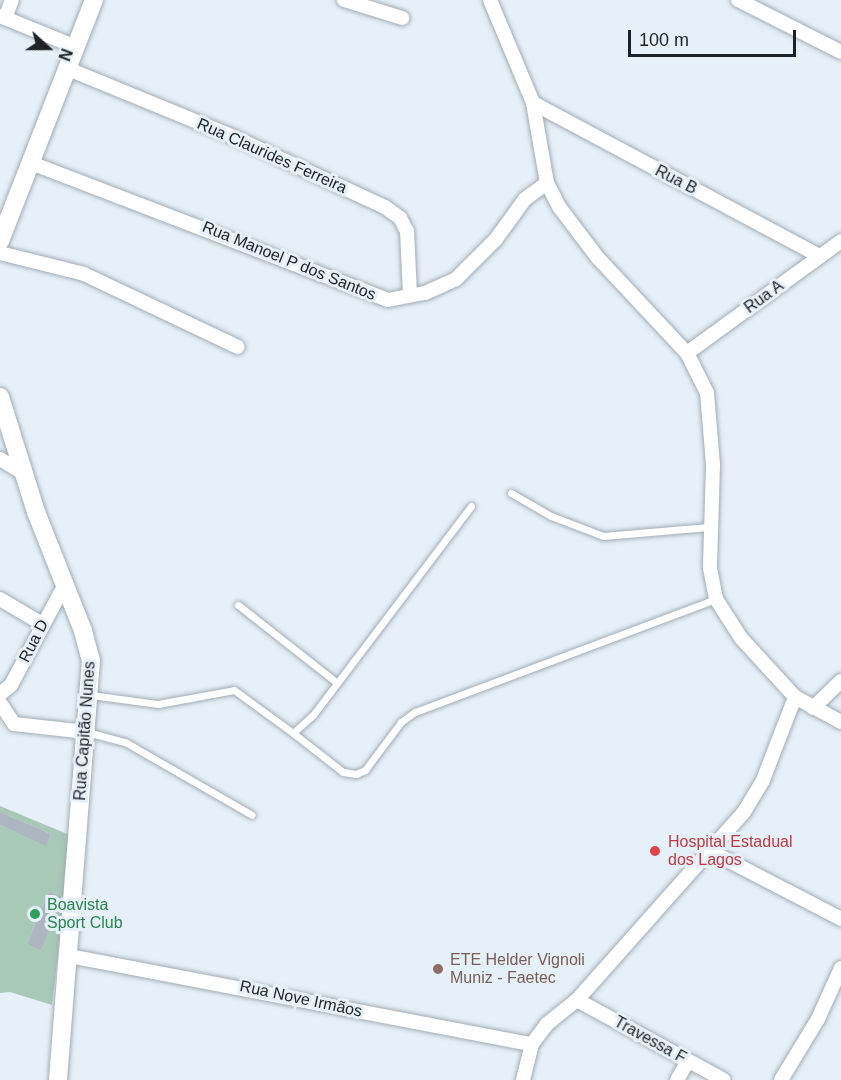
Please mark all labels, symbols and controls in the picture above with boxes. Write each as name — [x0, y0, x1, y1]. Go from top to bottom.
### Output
north arrow — [18, 18, 78, 78]
scale bar — [631, 18, 799, 56]
text: 100 m — [639, 30, 689, 50]
text: N — [55, 46, 75, 63]
street label: Rua Claurides Ferreira — [194, 114, 350, 198]
street label: Rua B — [652, 161, 700, 199]
street label: Rua Manoel P dos Santos — [199, 217, 379, 305]
street label: Rua A — [740, 276, 788, 318]
street label: Rua D — [15, 616, 53, 666]
street label: Rua Capitão Nunes — [71, 661, 99, 801]
place label: Hospital Estadual dos Lagos — [668, 832, 793, 870]
marker: Hospital Estadual dos Lagos — [646, 842, 664, 860]
place label: Boavista Sport Club — [47, 895, 123, 933]
marker: Boavista Sport Club — [28, 907, 42, 921]
place label: ETE Helder Vignoli Muniz - Faetec — [450, 950, 585, 988]
marker: ETE Helder Vignoli Muniz - Faetec — [431, 962, 445, 976]
street label: Rua Nove Irmãos — [238, 977, 364, 1021]
street label: Travessa F — [611, 1012, 689, 1068]

